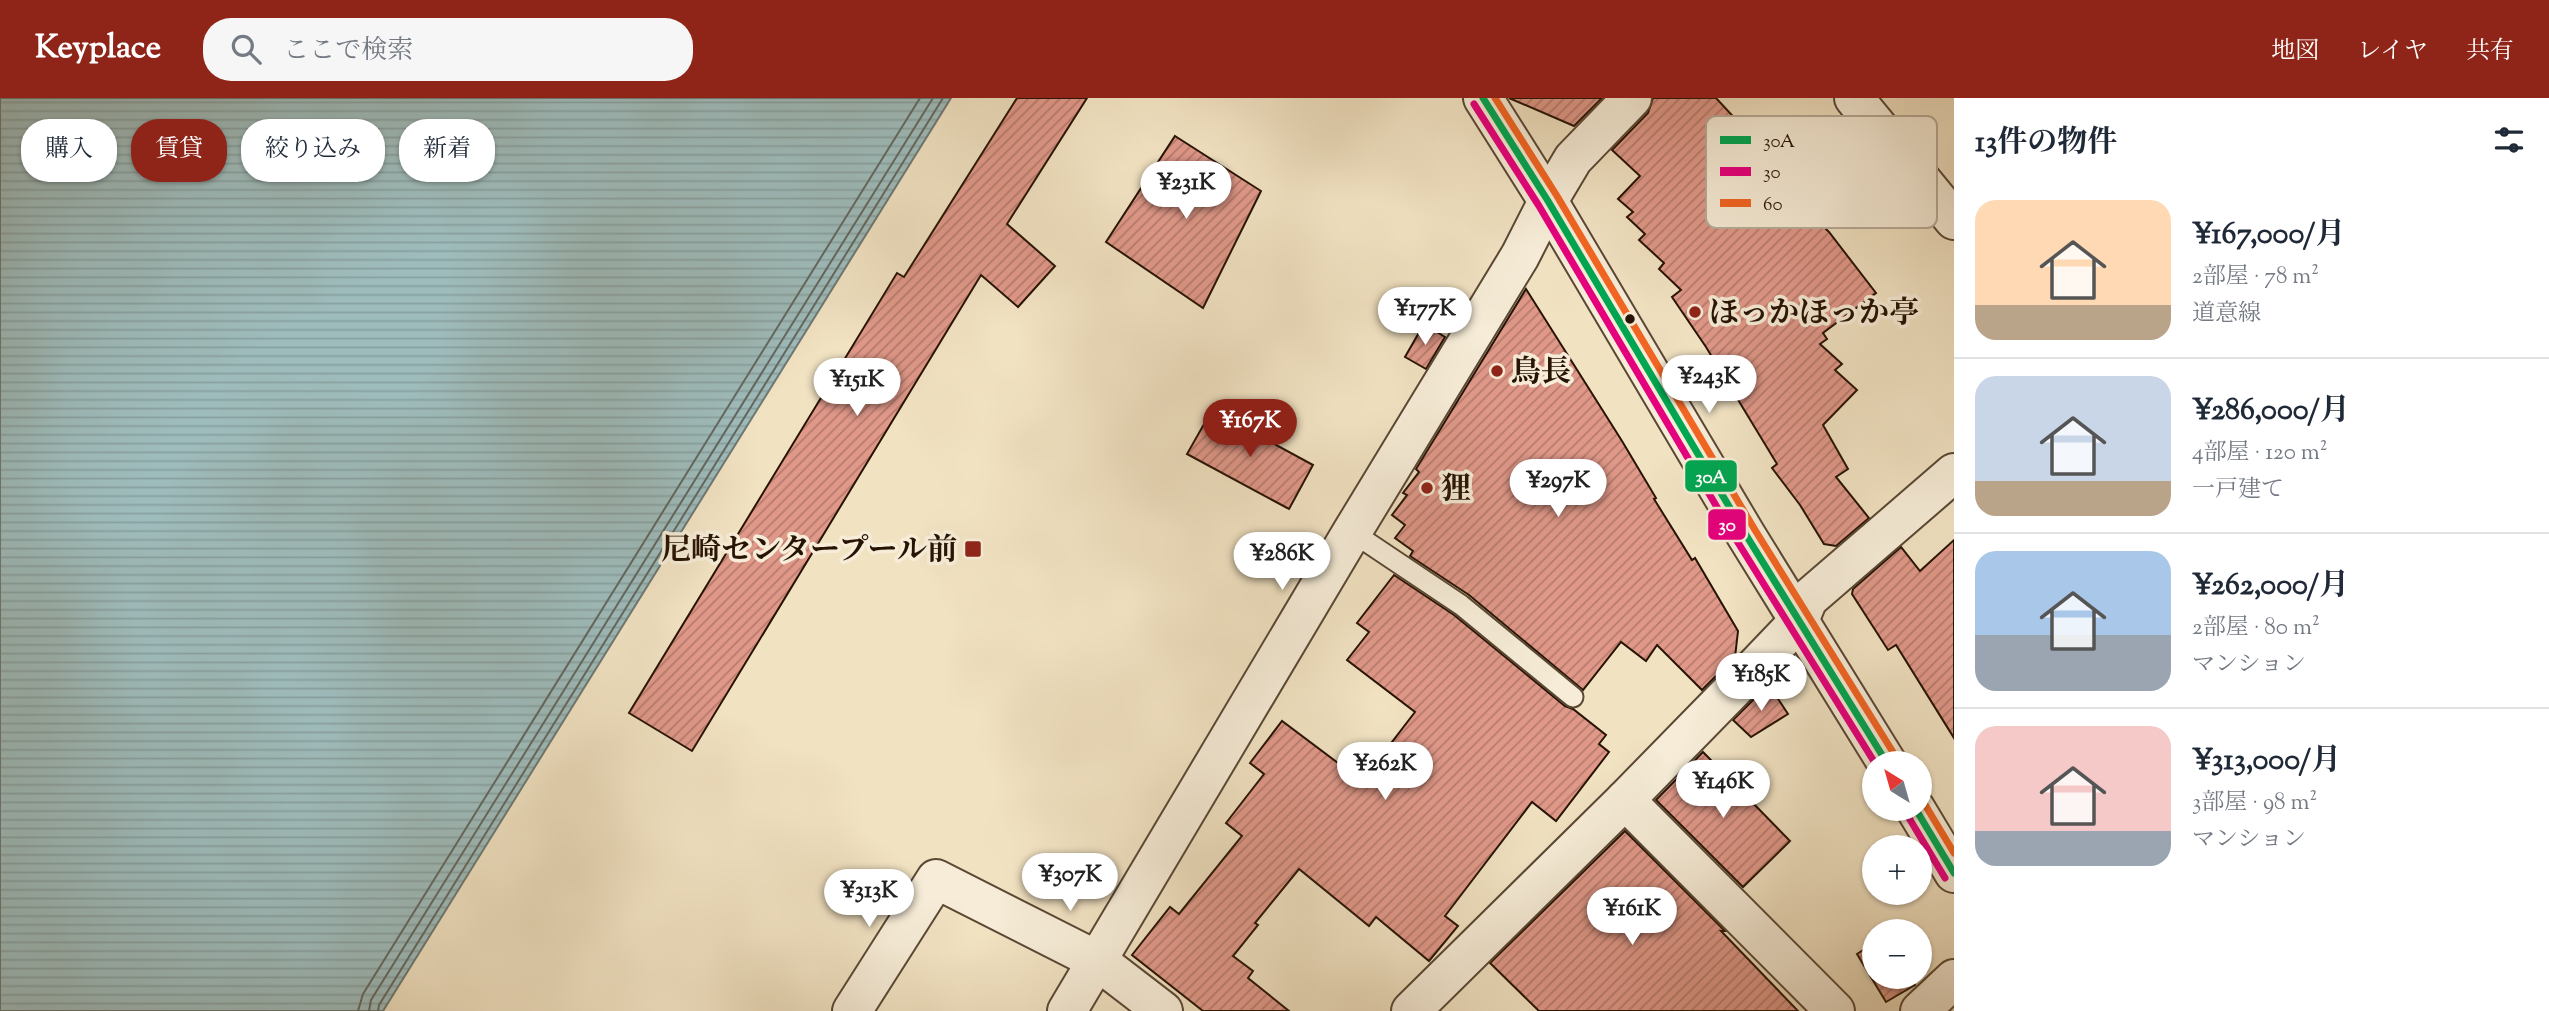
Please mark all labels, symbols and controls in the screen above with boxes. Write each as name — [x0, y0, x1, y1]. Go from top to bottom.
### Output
search box — [203, 18, 693, 81]
text: Keyplace — [35, 25, 161, 73]
icon: search — [227, 30, 265, 68]
text: ここで検索 — [283, 33, 413, 70]
text: 地図 — [2271, 35, 2319, 69]
text: レイヤ — [2357, 35, 2428, 69]
text: 共有 — [2466, 35, 2514, 69]
legend — [1706, 116, 1937, 228]
chip: 購入 — [21, 119, 117, 182]
chip: 賃貸 — [131, 119, 227, 182]
chip: 絞り込み — [241, 119, 385, 182]
chip: 新着 — [399, 119, 495, 182]
icon: filters — [2490, 121, 2528, 159]
text: 13件の物件 — [1975, 122, 2117, 165]
text: 30A — [1763, 129, 1796, 156]
text: 30 — [1763, 160, 1781, 187]
pin: ¥231K — [1137, 162, 1235, 221]
text: ¥231K — [1156, 167, 1216, 200]
text: 60 — [1763, 192, 1783, 219]
text: ¥167,000/月 — [2192, 214, 2345, 257]
icon: home — [2031, 228, 2115, 312]
text: 2部屋 · 78 m² — [2192, 261, 2319, 294]
pin: ¥177K — [1376, 288, 1474, 347]
text: ¥177K — [1394, 293, 1456, 326]
place label: ほっかほっか亭 — [1709, 293, 1919, 336]
text: 道意線 — [2192, 298, 2261, 331]
marker: ほっかほっか亭 — [1687, 304, 1703, 320]
unlabelled marker — [1623, 312, 1637, 326]
place label: 鳥長 — [1511, 352, 1571, 395]
pin: ¥243K — [1660, 356, 1758, 415]
pin: ¥151K — [808, 358, 906, 418]
text: ¥243K — [1678, 361, 1740, 394]
marker: 鳥長 — [1489, 363, 1505, 379]
text: ¥151K — [830, 364, 884, 397]
text: ¥286,000/月 — [2192, 390, 2350, 433]
pin: ¥167K — [1201, 400, 1299, 459]
icon: home — [2031, 404, 2115, 488]
text: ¥167K — [1219, 405, 1281, 438]
text: 4部屋 · 120 m² — [2192, 437, 2328, 470]
line badge: 30A — [1684, 459, 1738, 493]
pin: ¥297K — [1509, 460, 1607, 519]
text: ¥297K — [1526, 465, 1590, 498]
text: 30A — [1695, 465, 1728, 492]
place label: 狸 — [1441, 469, 1471, 512]
text: 一戸建て — [2192, 474, 2284, 507]
marker: 狸 — [1419, 480, 1435, 496]
line badge: 30 — [1707, 508, 1747, 541]
text: 30 — [1718, 513, 1736, 540]
place label: 尼崎センタープール前 — [661, 530, 957, 573]
pin: ¥286K — [1233, 532, 1331, 592]
text: ¥286K — [1250, 538, 1314, 571]
marker: 尼崎センタープール前 — [963, 539, 983, 559]
text: ¥262,000/月 — [2192, 565, 2349, 608]
icon: home — [2031, 579, 2115, 663]
text: 2部屋 · 80 m² — [2192, 612, 2320, 645]
text: マンション — [2192, 649, 2306, 682]
pin: ¥185K — [1712, 654, 1810, 713]
text: ¥185K — [1732, 659, 1790, 692]
text: ¥313,000/月 — [2192, 740, 2341, 783]
pin: ¥262K — [1336, 742, 1434, 802]
text: ¥262K — [1353, 748, 1417, 781]
north arrow — [1862, 751, 1932, 821]
map controls — [1862, 751, 1932, 989]
icon: home — [2031, 754, 2115, 838]
pin: ¥146K — [1674, 760, 1772, 820]
text: ¥146K — [1692, 766, 1754, 799]
text: 3部屋 · 98 m² — [2192, 787, 2317, 820]
text: マンション — [2192, 824, 2306, 857]
button: + — [1862, 835, 1932, 905]
pin: ¥307K — [1021, 854, 1119, 913]
text: ¥307K — [1038, 859, 1102, 892]
pin: ¥313K — [820, 870, 918, 929]
text: ¥313K — [840, 875, 898, 908]
pin: ¥161K — [1583, 888, 1681, 947]
text: ¥161K — [1603, 893, 1661, 926]
button: − — [1862, 919, 1932, 989]

